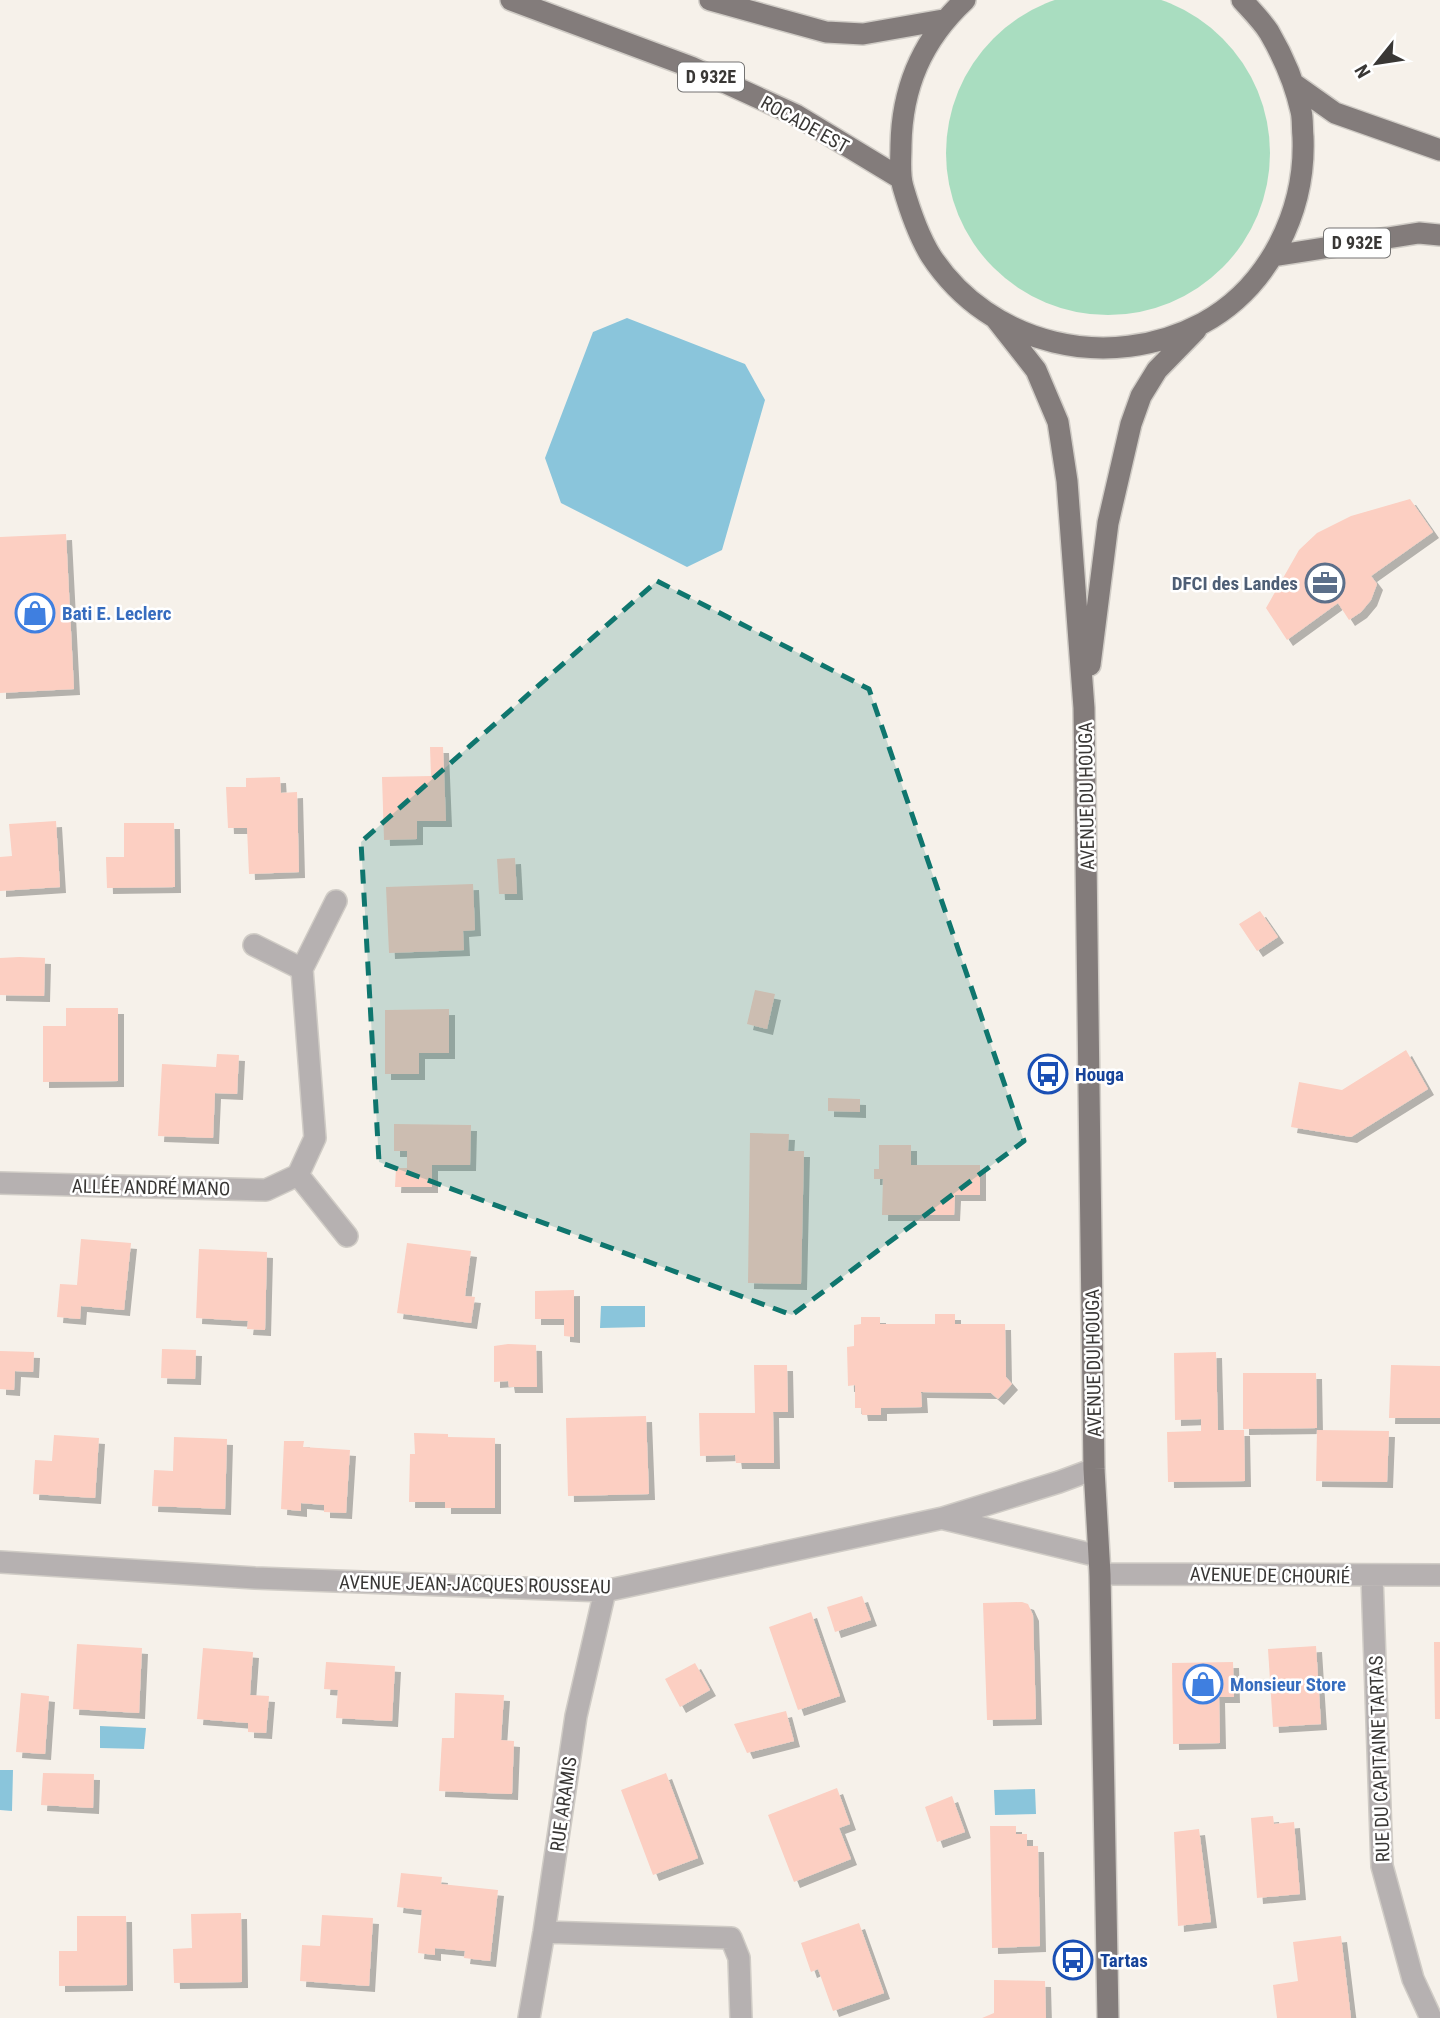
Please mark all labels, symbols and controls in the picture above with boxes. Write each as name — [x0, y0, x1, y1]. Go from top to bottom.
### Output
north arrow — [1342, 28, 1412, 98]
text: N — [1350, 60, 1376, 82]
road number: D 932E — [678, 62, 744, 92]
street label: ROCADE EST — [757, 91, 853, 158]
road number: D 932E — [1324, 229, 1390, 258]
office icon: DFCI des Landes — [1304, 562, 1346, 604]
place label: DFCI des Landes — [1172, 572, 1298, 595]
shop icon: Bati E. Leclerc — [14, 592, 56, 634]
place label: Bati E. Leclerc — [62, 602, 172, 625]
street label: AVENUE DU HOUGA — [1074, 722, 1099, 870]
bus stop icon: Houga — [1027, 1053, 1069, 1095]
place label: Houga — [1075, 1063, 1124, 1086]
street label: ALLÉE ANDRÉ MANO — [72, 1175, 230, 1200]
street label: AVENUE DU HOUGA — [1081, 1289, 1106, 1437]
street label: AVENUE DE CHOURIÉ — [1190, 1563, 1350, 1588]
street label: AVENUE JEAN-JACQUES ROUSSEAU — [339, 1571, 611, 1598]
street label: RUE DU CAPITAINE TARTAS — [1364, 1655, 1395, 1863]
shop icon: Monsieur Store — [1182, 1663, 1224, 1705]
place label: Monsieur Store — [1230, 1673, 1346, 1696]
street label: RUE ARAMIS — [545, 1755, 582, 1853]
bus stop icon: Tartas — [1052, 1939, 1094, 1981]
place label: Tartas — [1100, 1949, 1148, 1972]

